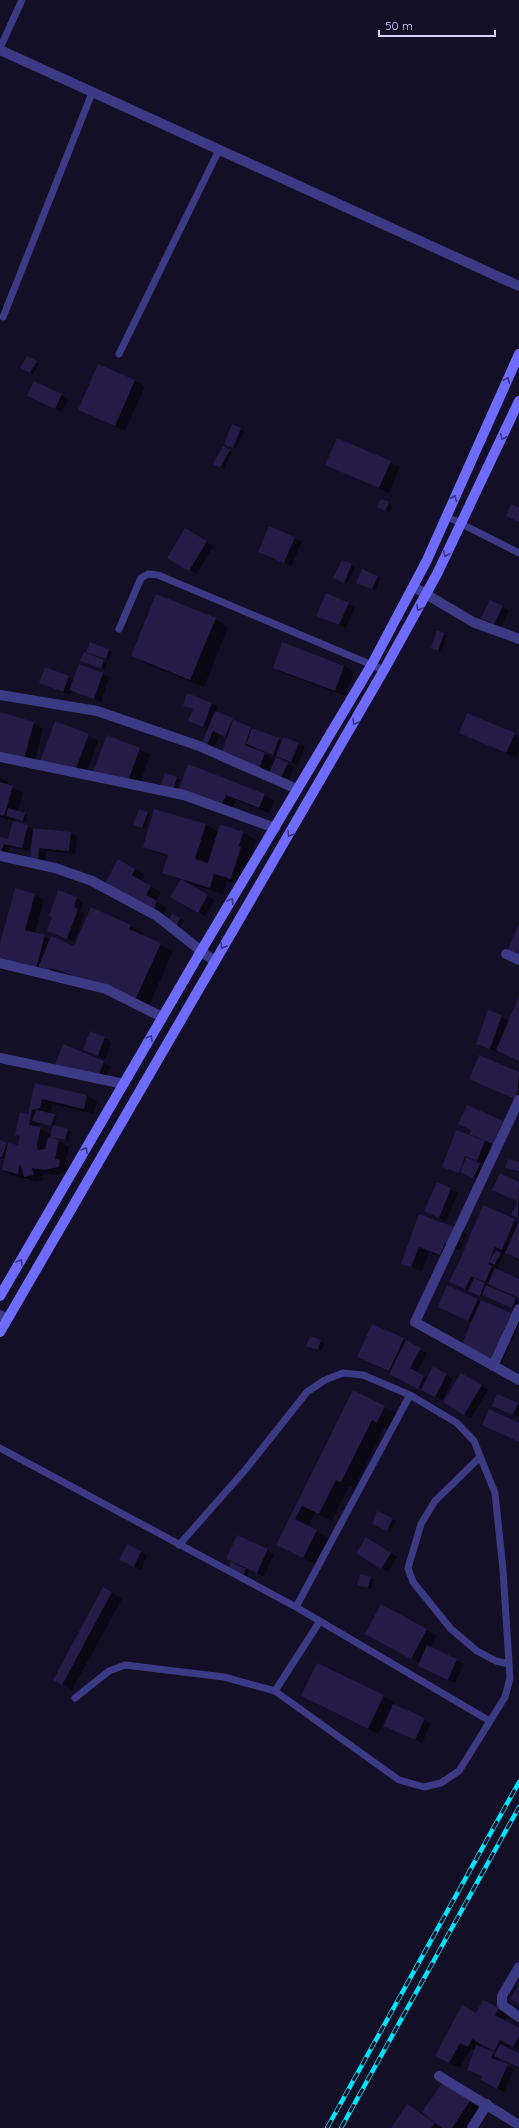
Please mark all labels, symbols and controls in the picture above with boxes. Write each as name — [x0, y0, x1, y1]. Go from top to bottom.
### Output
scale bar — [379, 12, 495, 38]
text: 50 m — [385, 18, 413, 33]
one-way arrow — [502, 376, 510, 384]
one-way arrow — [500, 432, 508, 440]
one-way arrow — [449, 495, 457, 503]
one-way arrow — [443, 550, 451, 557]
one-way arrow — [416, 604, 424, 612]
one-way arrow — [352, 717, 359, 725]
one-way arrow — [287, 830, 294, 837]
one-way arrow — [226, 898, 233, 905]
one-way arrow — [221, 942, 228, 949]
one-way arrow — [146, 1034, 153, 1042]
one-way arrow — [81, 1147, 88, 1154]
one-way arrow — [15, 1259, 22, 1266]

